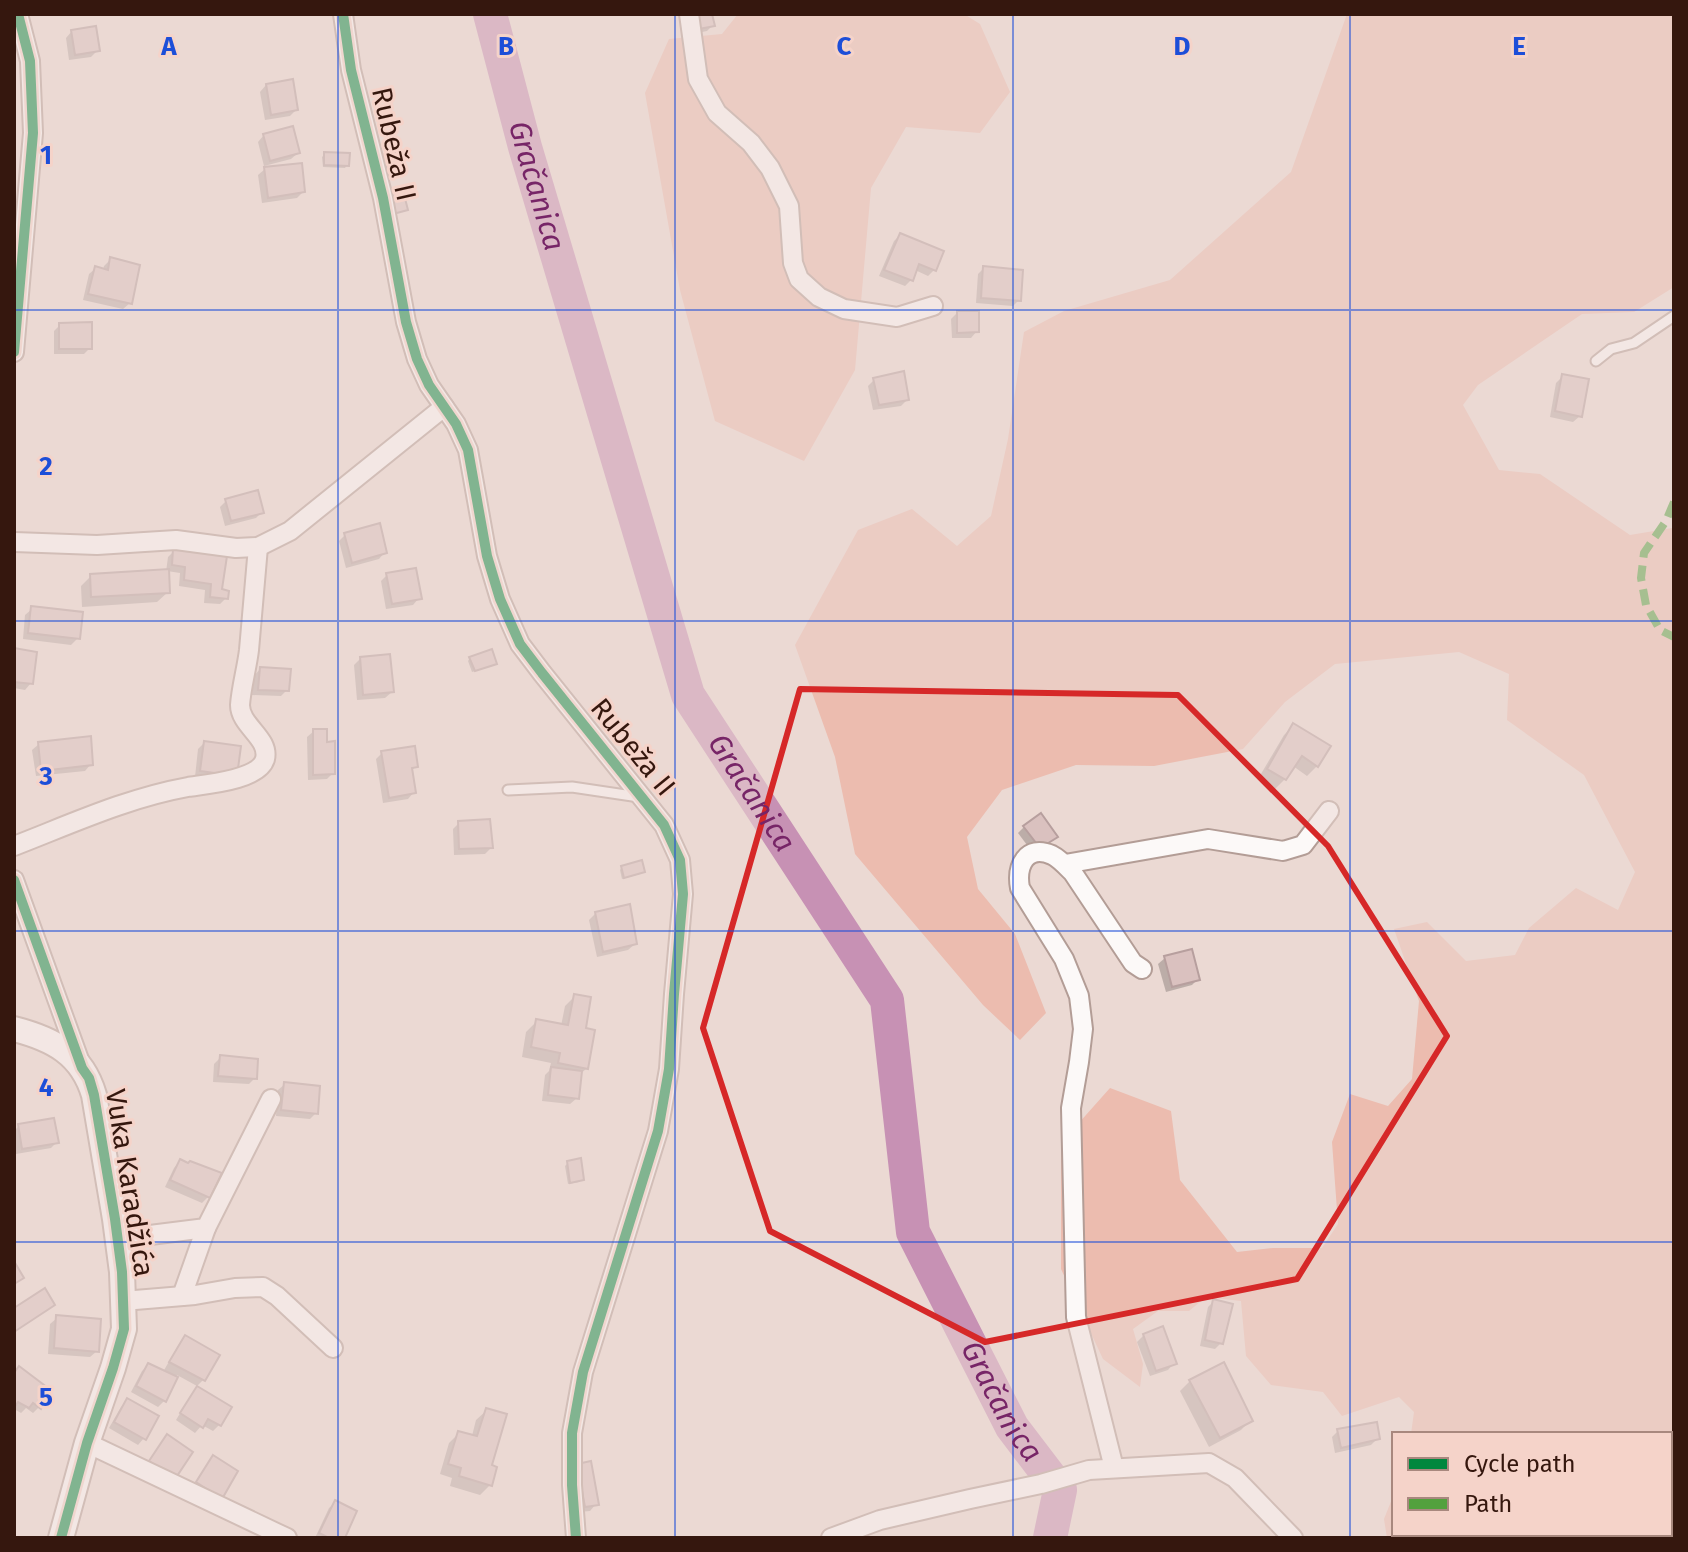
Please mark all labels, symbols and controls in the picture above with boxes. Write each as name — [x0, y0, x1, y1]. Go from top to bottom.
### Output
text: A — [160, 31, 177, 62]
text: B — [498, 31, 514, 62]
text: C — [837, 31, 852, 62]
text: D — [1174, 31, 1191, 62]
text: E — [1512, 31, 1526, 62]
street label: Rubeža II — [365, 84, 423, 204]
water label: Gračanica — [501, 117, 573, 255]
text: 1 — [40, 140, 52, 171]
text: 2 — [39, 451, 53, 482]
street label: Rubeža II — [584, 692, 682, 802]
water label: Gračanica — [700, 727, 803, 858]
text: 3 — [38, 761, 53, 792]
text: 4 — [39, 1072, 54, 1103]
street label: Vuka Karadžića — [99, 1087, 161, 1279]
water label: Gračanica — [953, 1335, 1050, 1469]
text: 5 — [39, 1382, 53, 1413]
legend — [1392, 1432, 1672, 1536]
text: Cycle path — [1464, 1450, 1576, 1478]
text: Path — [1464, 1490, 1512, 1518]

